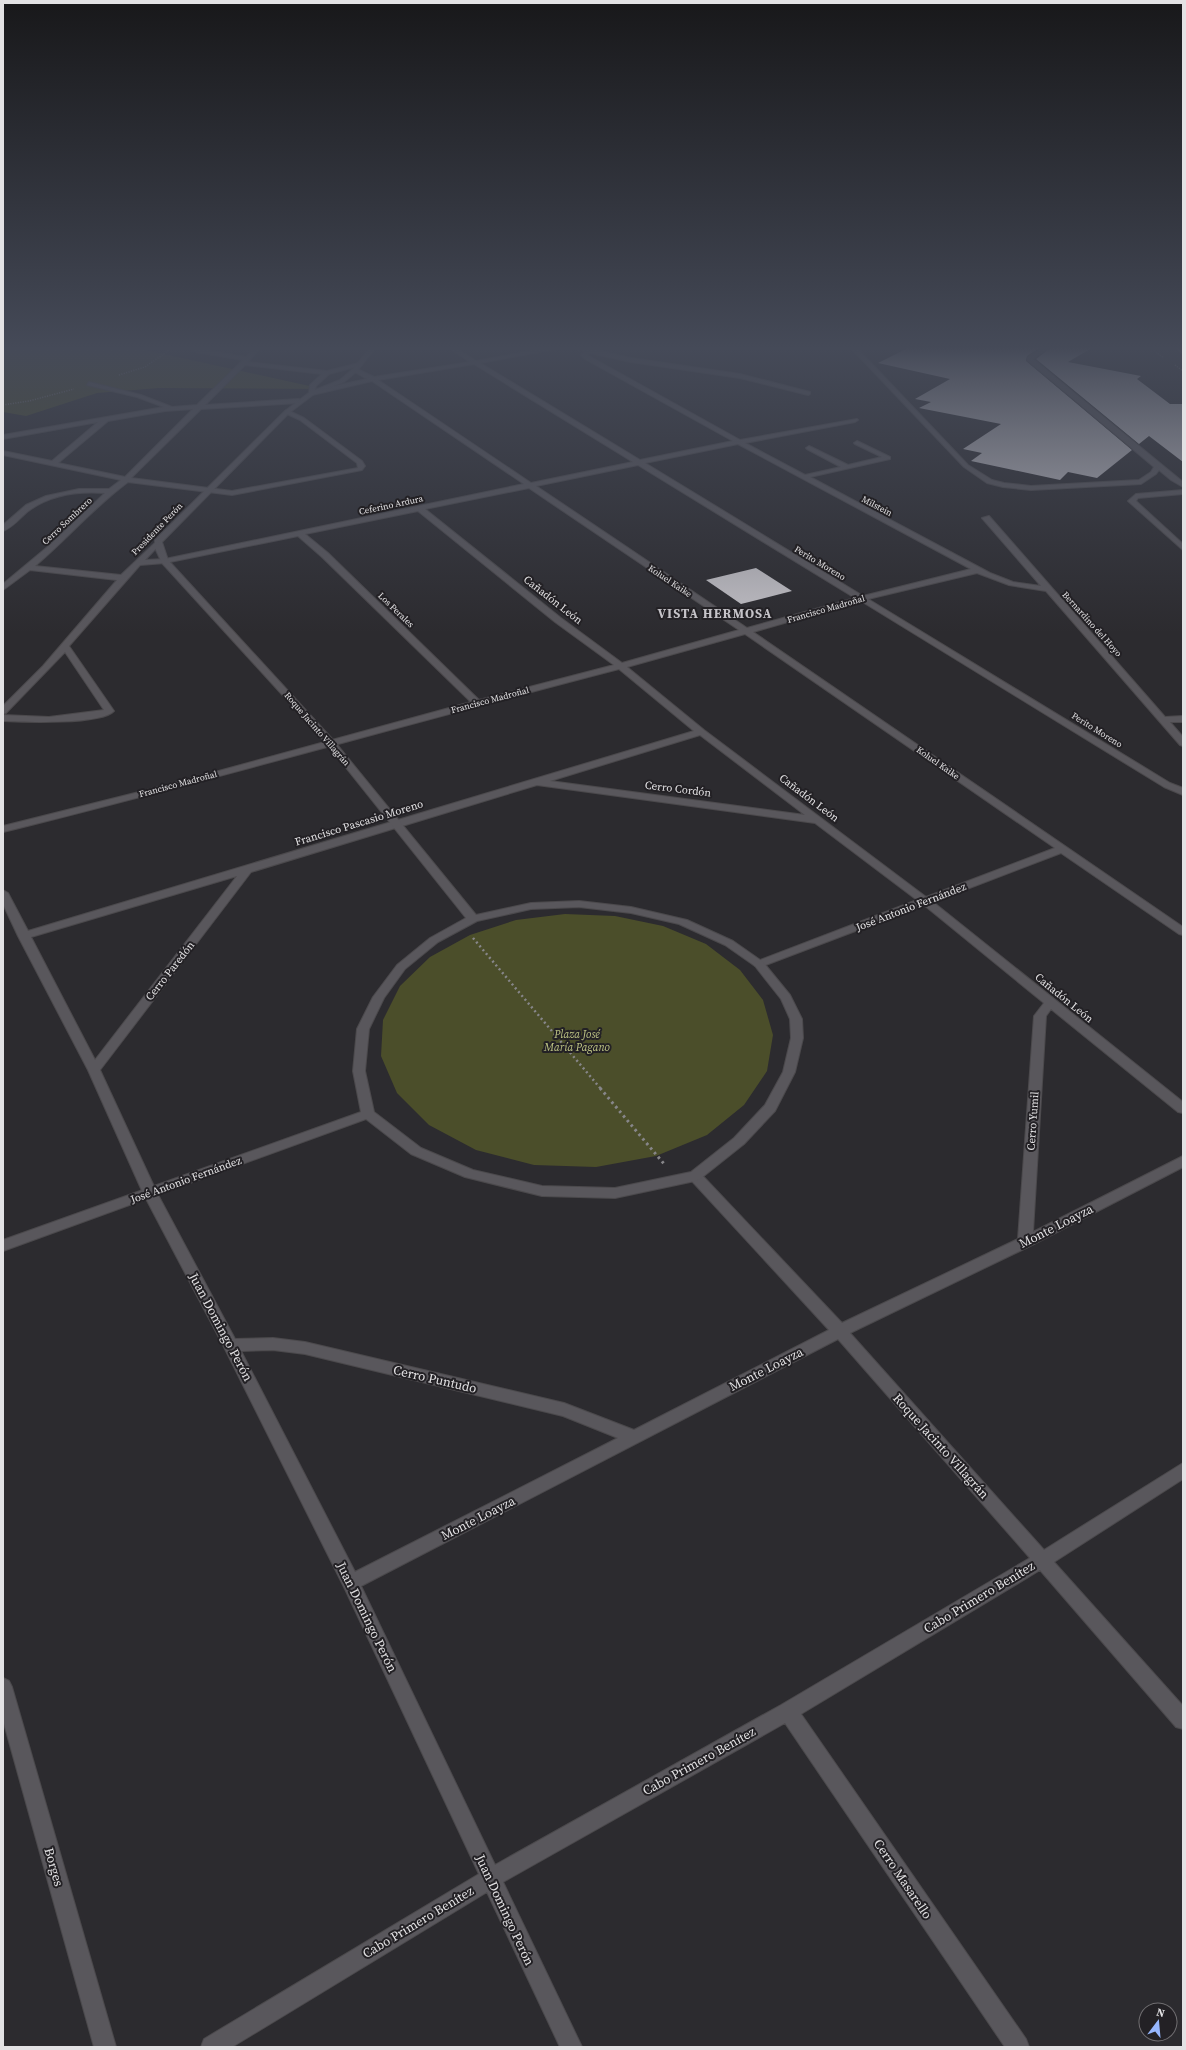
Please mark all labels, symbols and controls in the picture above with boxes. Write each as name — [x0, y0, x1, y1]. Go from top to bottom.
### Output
street label: Ceferino Ardura — [358, 492, 424, 518]
street label: Milstein — [860, 493, 895, 519]
street label: Cerro Sombrero — [39, 495, 95, 547]
street label: Presidente Perón — [129, 500, 186, 558]
street label: Perito Moreno — [792, 543, 848, 583]
street label: Koluel Kaike — [646, 562, 695, 600]
street label: Cañadón León — [520, 572, 586, 628]
street label: Bernardino del Hoyo — [1060, 589, 1124, 659]
street label: Los Perales — [375, 590, 417, 630]
street label: Francisco Madroñal — [786, 592, 866, 626]
district label: VISTA HERMOSA — [658, 605, 772, 622]
street label: Francisco Madroñal — [450, 684, 531, 716]
street label: Roque Jacinto Villagrán — [282, 690, 353, 769]
street label: Perito Moreno — [1069, 710, 1125, 750]
street label: Koluel Kaike — [914, 744, 962, 783]
street label: Francisco Madroñal — [138, 768, 219, 800]
street label: Cañadón León — [776, 771, 842, 826]
street label: Cerro Cordón — [644, 777, 712, 801]
street label: Francisco Pascasio Moreno — [293, 796, 425, 850]
street label: José Antonio Fernández — [853, 879, 968, 935]
street label: Cerro Paredón — [142, 938, 198, 1004]
street label: Cañadón León — [1032, 970, 1097, 1026]
park label: Plaza José María Pagano — [543, 1027, 611, 1055]
street label: Cerro Yumil — [1023, 1091, 1043, 1151]
street label: José Antonio Fernández — [128, 1153, 243, 1207]
street label: Monte Loayza — [1016, 1200, 1096, 1252]
street label: Juan Domingo Perón — [185, 1269, 257, 1384]
street label: Monte Loayza — [726, 1343, 806, 1395]
street label: Cerro Puntudo — [392, 1361, 478, 1397]
street label: Roque Jacinto Villagrán — [889, 1390, 993, 1502]
street label: Monte Loayza — [438, 1492, 518, 1544]
street label: Cabo Primero Benítez — [920, 1557, 1038, 1637]
street label: Juan Domingo Perón — [333, 1558, 401, 1675]
street label: Cabo Primero Benítez — [640, 1723, 759, 1799]
street label: Cerro Masarello — [870, 1836, 936, 1922]
street label: Borges — [40, 1846, 68, 1889]
street label: Juan Domingo Perón — [471, 1851, 538, 1968]
street label: Cabo Primero Benítez — [359, 1882, 477, 1962]
north arrow — [1138, 2002, 1178, 2042]
text: N — [1155, 2005, 1167, 2021]

